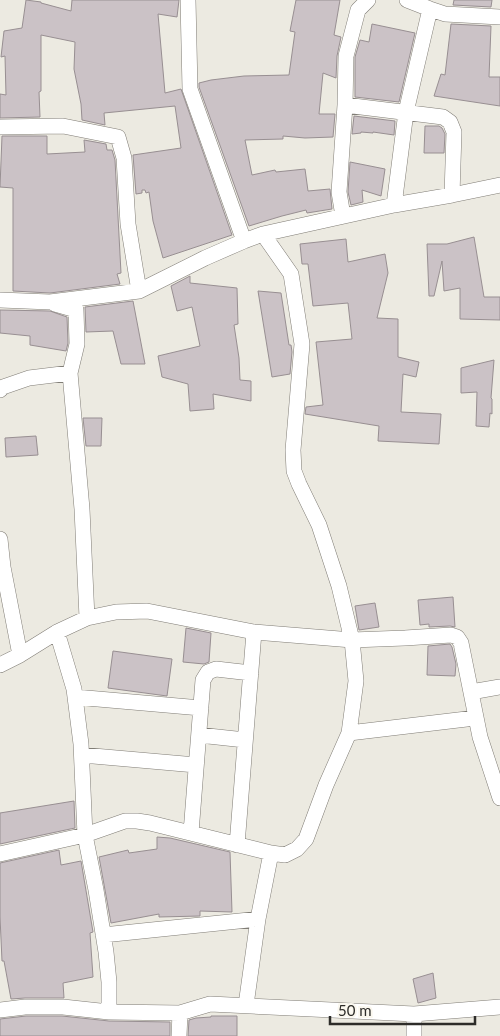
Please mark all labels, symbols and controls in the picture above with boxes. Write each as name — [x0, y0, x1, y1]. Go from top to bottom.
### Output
scale bar — [330, 994, 475, 1026]
text: 50 m — [338, 1001, 372, 1019]

